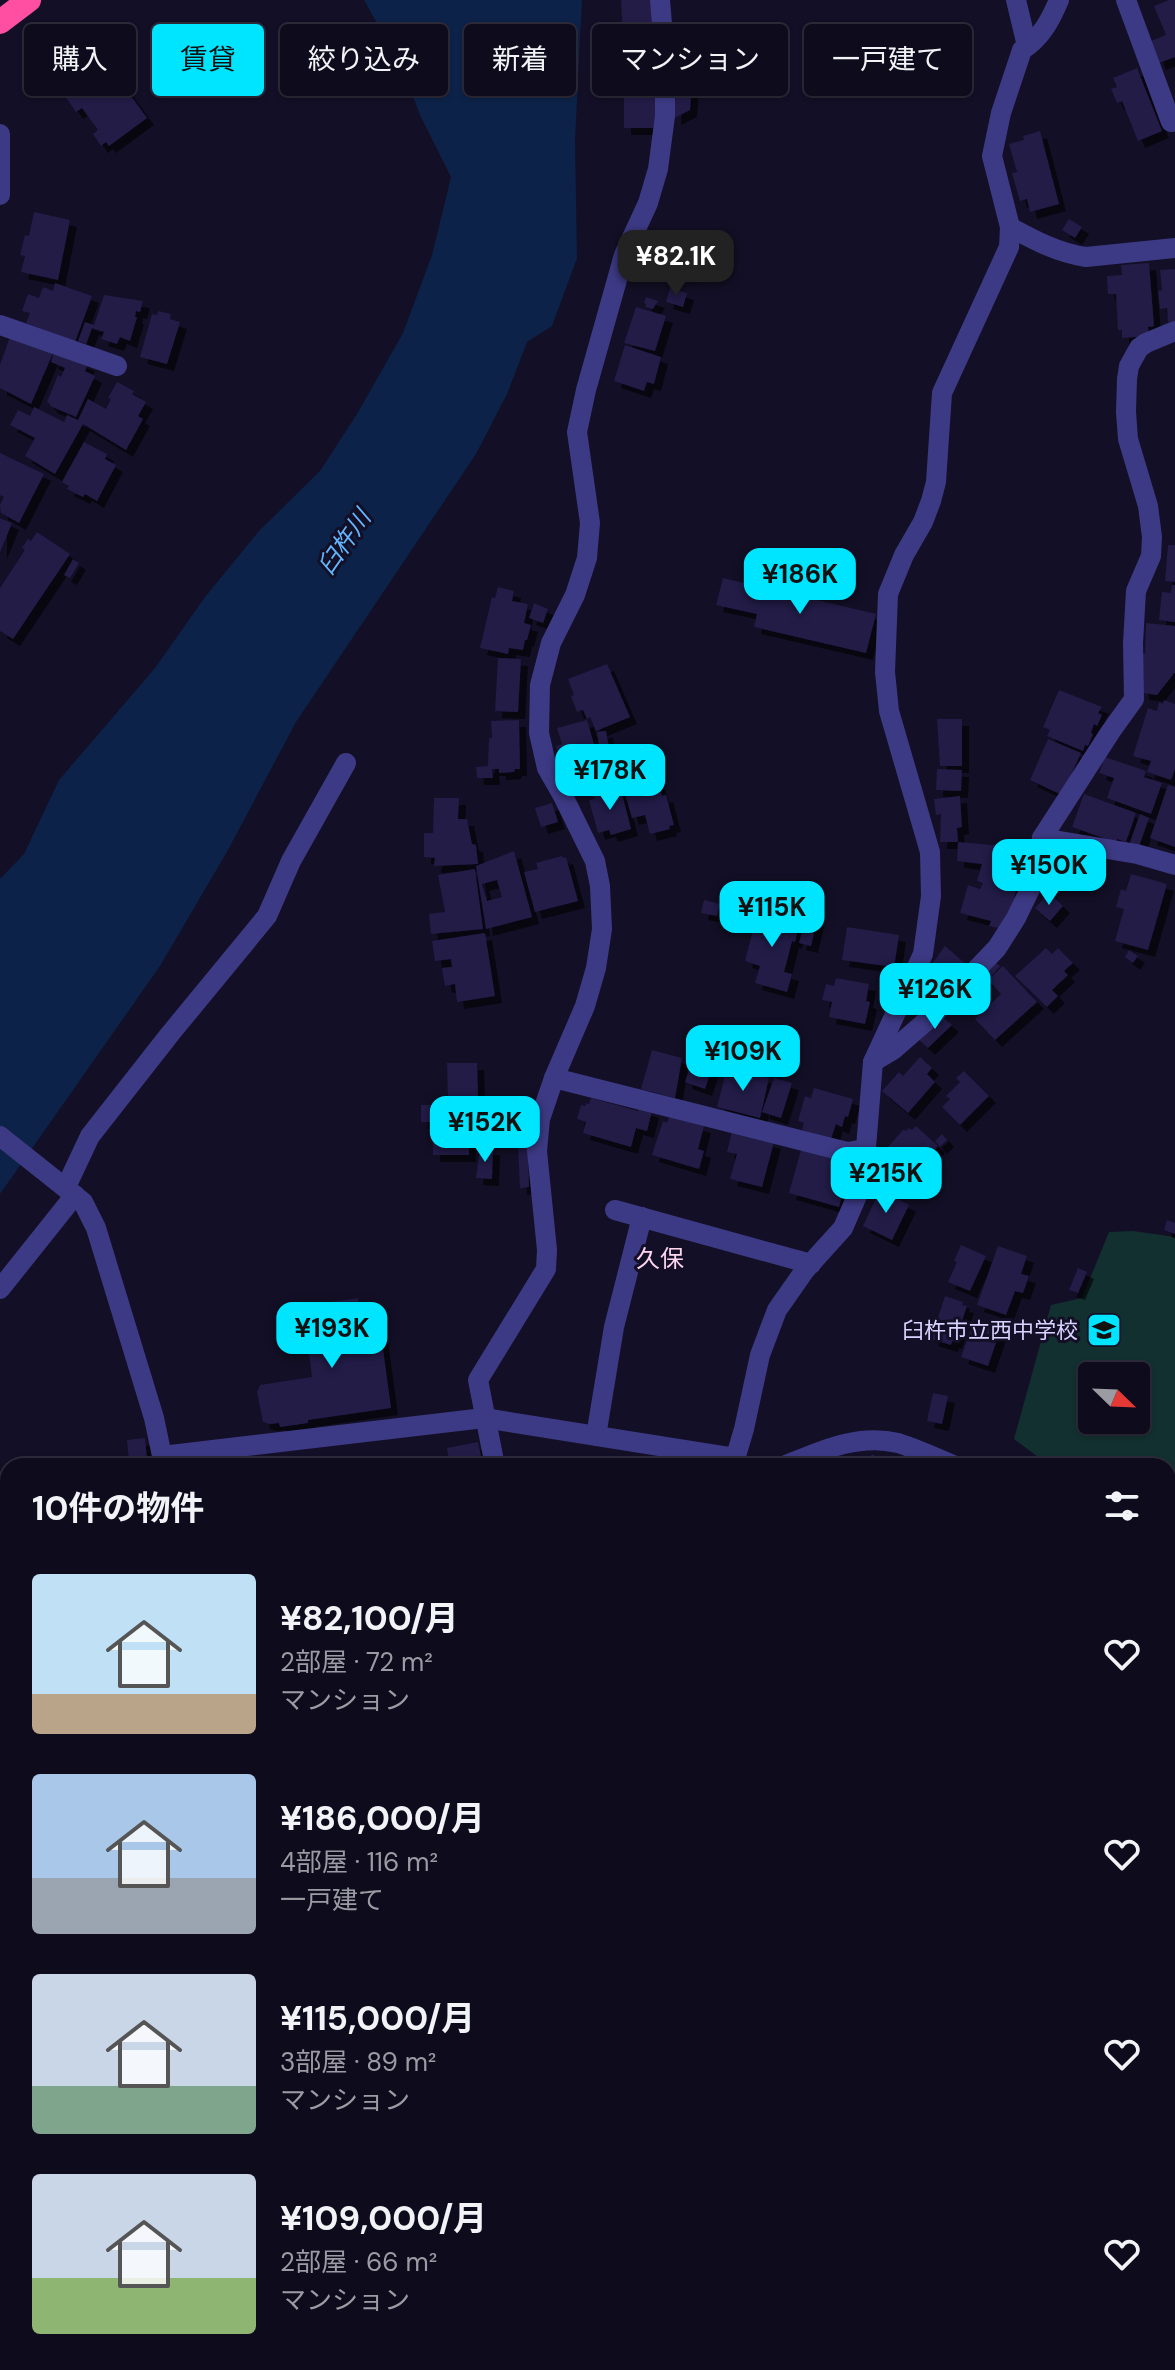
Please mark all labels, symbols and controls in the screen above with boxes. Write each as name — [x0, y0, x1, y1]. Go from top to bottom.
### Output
chip: 購入 — [24, 24, 136, 96]
chip: 賃貸 — [152, 24, 264, 96]
chip: 絞り込み — [280, 24, 448, 96]
chip: 新着 — [464, 24, 576, 96]
chip: マンション — [592, 24, 788, 96]
chip: 一戸建て — [804, 24, 972, 96]
pin: ¥82.1K — [611, 230, 741, 298]
text: ¥82.1K — [636, 239, 716, 273]
water label: 臼杵川 — [311, 501, 379, 580]
pin: ¥186K — [744, 548, 856, 616]
text: ¥186K — [762, 557, 838, 591]
pin: ¥178K — [554, 744, 666, 812]
text: ¥178K — [573, 753, 647, 787]
pin: ¥150K — [993, 839, 1105, 907]
text: ¥150K — [1010, 848, 1088, 882]
pin: ¥115K — [716, 881, 828, 949]
text: ¥115K — [738, 890, 806, 924]
pin: ¥126K — [879, 963, 991, 1031]
text: ¥126K — [898, 972, 972, 1006]
pin: ¥109K — [687, 1025, 799, 1093]
text: ¥109K — [704, 1034, 782, 1068]
pin: ¥152K — [429, 1096, 541, 1164]
text: ¥152K — [448, 1105, 522, 1139]
pin: ¥215K — [830, 1147, 942, 1215]
text: ¥215K — [849, 1156, 923, 1190]
district label: 久保 — [636, 1243, 684, 1274]
pin: ¥193K — [276, 1302, 388, 1370]
text: ¥193K — [294, 1311, 370, 1345]
school or university icon: 臼杵市立西中学校 — [1085, 1311, 1123, 1349]
place label: 臼杵市立西中学校 — [902, 1316, 1078, 1345]
north arrow — [1078, 1362, 1150, 1434]
map controls — [1078, 1362, 1150, 1434]
icon: filters — [1100, 1484, 1144, 1528]
text: 10件の物件 — [32, 1486, 204, 1531]
text: ¥82,100/月 — [280, 1596, 459, 1641]
icon: home — [96, 1606, 192, 1702]
icon: heart — [1100, 1632, 1144, 1676]
text: 2部屋 · 72 m² — [280, 1645, 433, 1679]
text: マンション — [280, 1683, 410, 1717]
text: ¥186,000/月 — [280, 1796, 485, 1841]
icon: home — [96, 1806, 192, 1902]
icon: heart — [1100, 1832, 1144, 1876]
text: 4部屋 · 116 m² — [280, 1845, 438, 1879]
text: 一戸建て — [280, 1883, 384, 1917]
text: ¥115,000/月 — [280, 1996, 475, 2041]
icon: home — [96, 2006, 192, 2102]
icon: heart — [1100, 2032, 1144, 2076]
text: 3部屋 · 89 m² — [280, 2045, 436, 2079]
text: マンション — [280, 2083, 410, 2117]
text: ¥109,000/月 — [280, 2196, 487, 2241]
icon: home — [96, 2206, 192, 2302]
icon: heart — [1100, 2232, 1144, 2276]
text: 2部屋 · 66 m² — [280, 2245, 437, 2279]
text: マンション — [280, 2283, 410, 2317]

